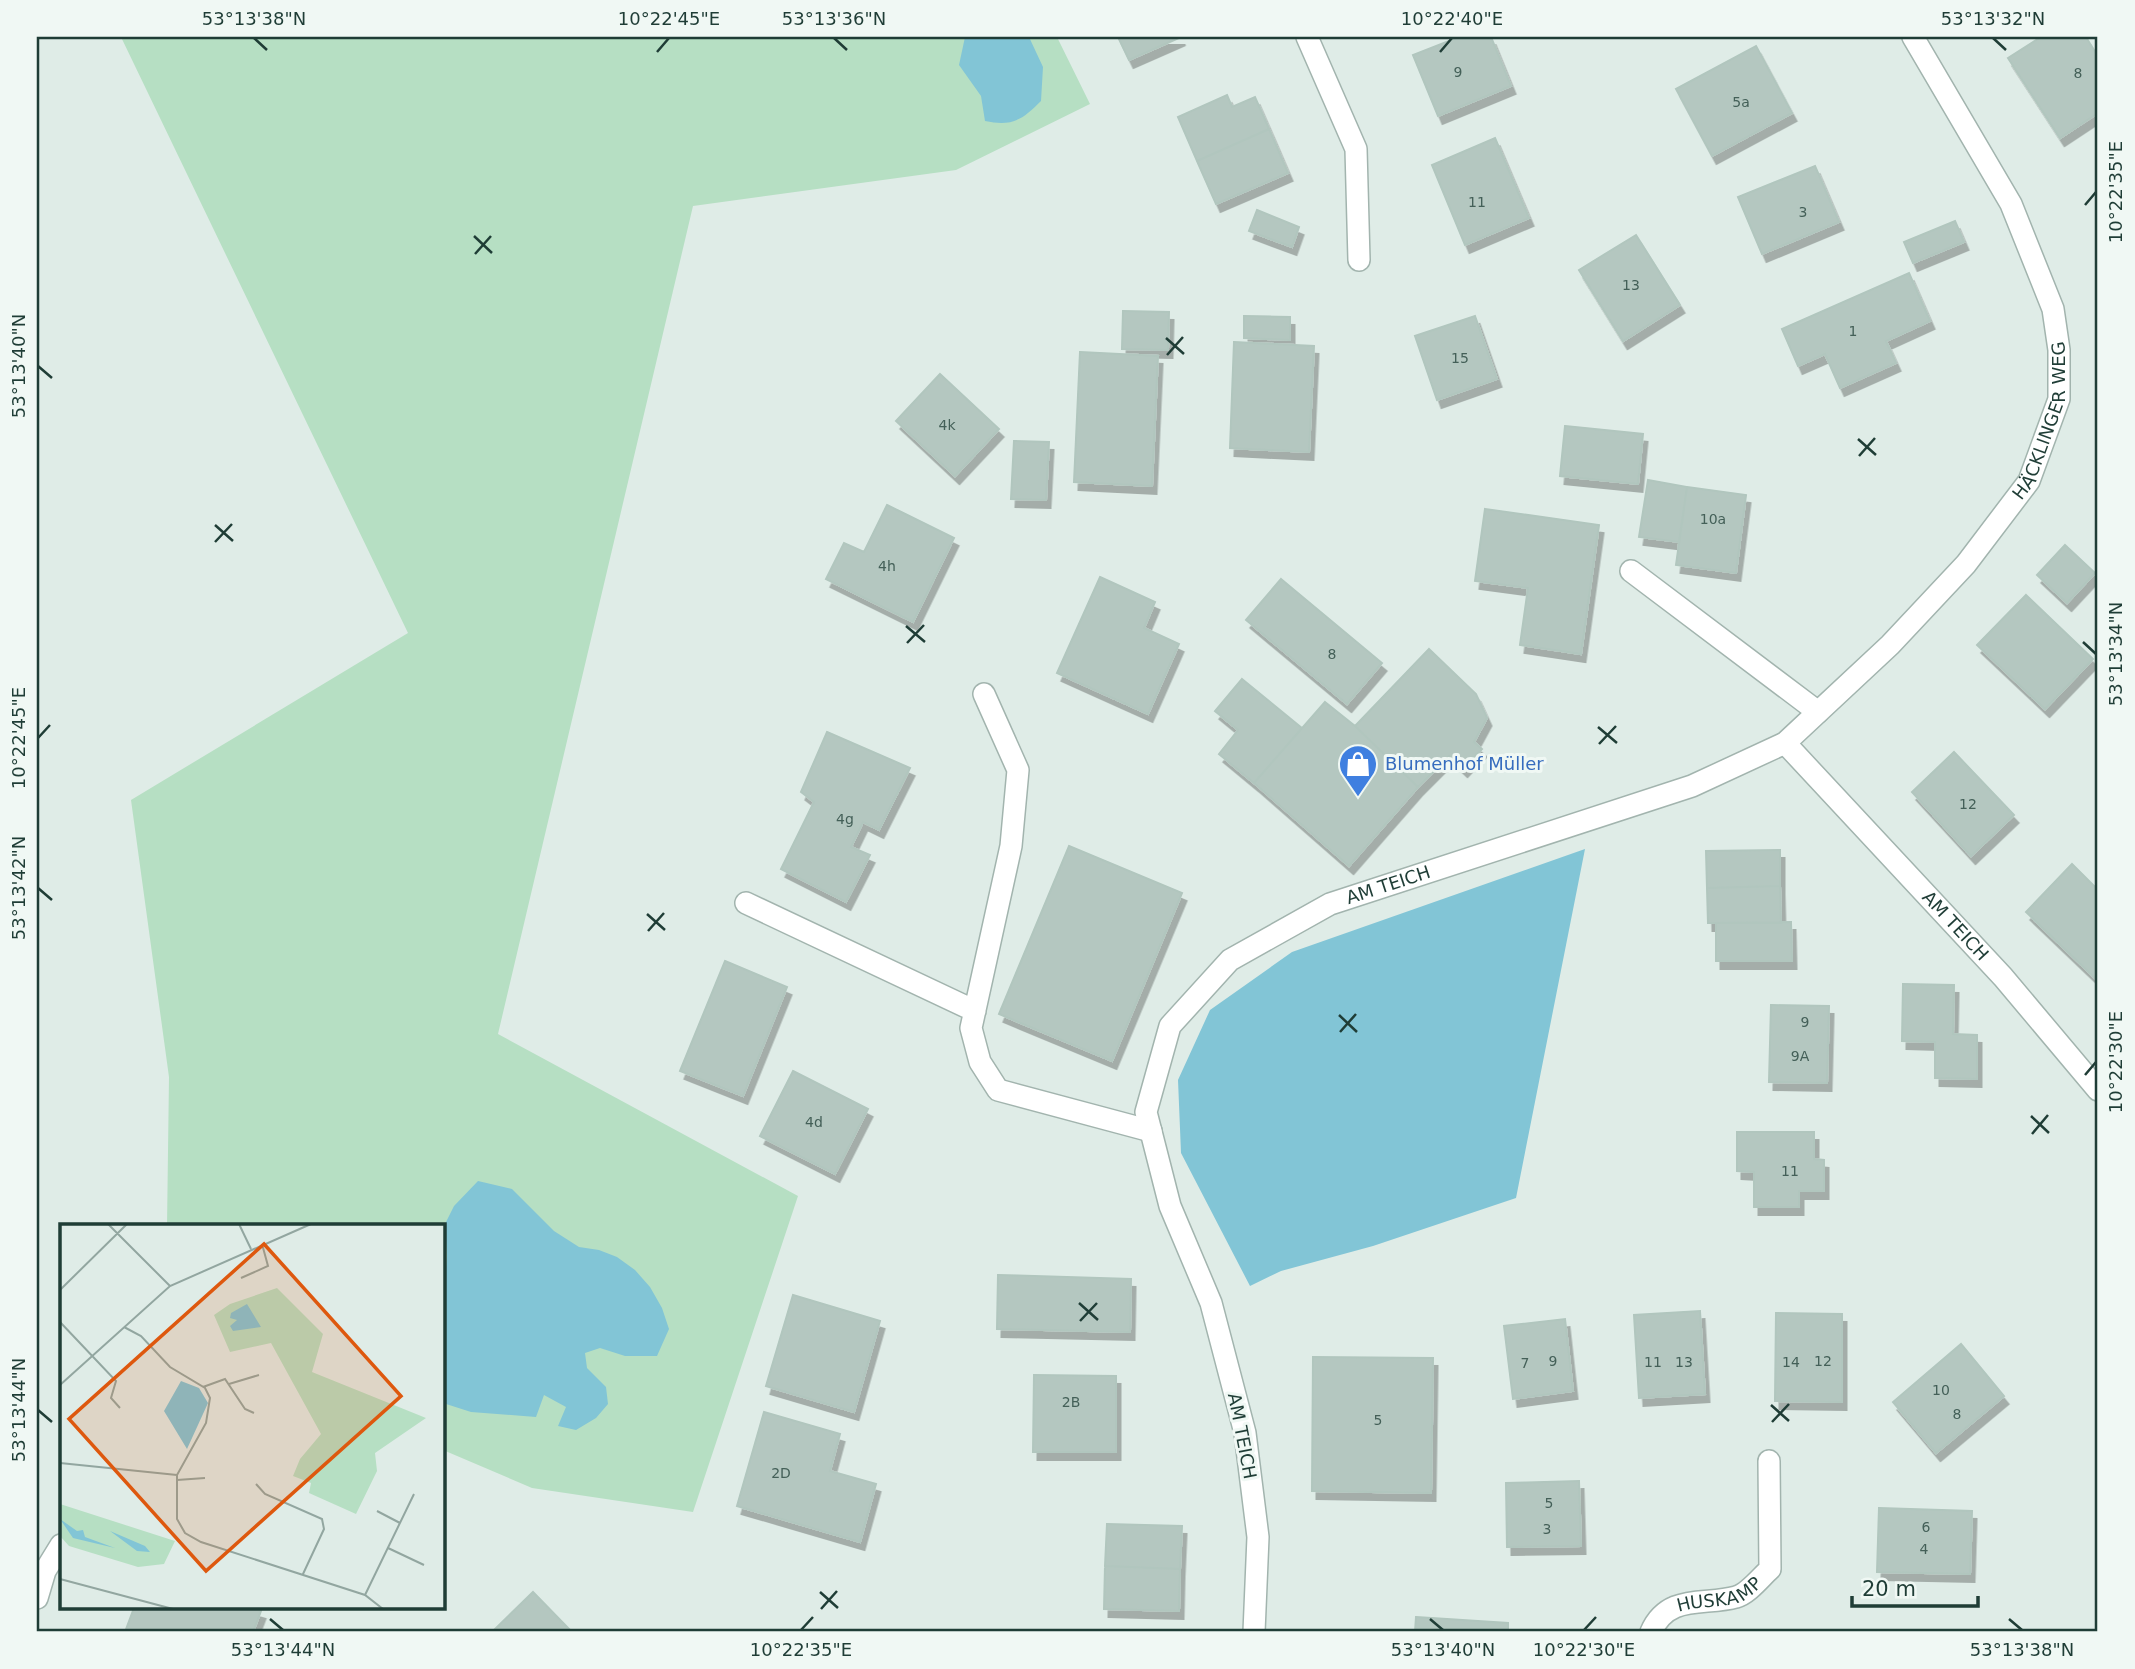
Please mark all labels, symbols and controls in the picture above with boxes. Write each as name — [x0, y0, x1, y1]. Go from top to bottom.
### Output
text: 53°13'38"N — [202, 8, 306, 29]
text: 10°22'45"E — [618, 8, 720, 29]
text: 53°13'36"N — [782, 8, 886, 29]
text: 10°22'40"E — [1401, 8, 1503, 29]
text: 53°13'32"N — [1941, 8, 2045, 29]
house number: 9 — [1454, 64, 1462, 80]
house number: 8 — [2074, 65, 2082, 81]
house number: 5a — [1732, 94, 1750, 110]
text: 10°22'35"E — [2105, 141, 2126, 243]
house number: 11 — [1468, 194, 1486, 210]
house number: 3 — [1799, 204, 1807, 220]
house number: 13 — [1622, 277, 1640, 293]
text: 53°13'40"N — [8, 314, 29, 418]
house number: 1 — [1849, 323, 1857, 339]
street label: HÄCKLINGER WEG — [2008, 340, 2070, 503]
house number: 15 — [1451, 350, 1469, 366]
house number: 4k — [938, 417, 956, 433]
house number: 10a — [1700, 511, 1726, 527]
house number: 4h — [878, 558, 896, 574]
text: 53°13'34"N — [2105, 602, 2126, 706]
house number: 8 — [1328, 646, 1336, 662]
text: 10°22'45"E — [8, 687, 29, 789]
shop icon: Blumenhof Müller — [1337, 743, 1379, 798]
place label: Blumenhof Müller — [1385, 753, 1544, 774]
house number: 12 — [1959, 796, 1977, 812]
house number: 4g — [836, 811, 854, 827]
text: 53°13'42"N — [8, 836, 29, 940]
street label: AM TEICH — [1343, 861, 1433, 908]
street label: AM TEICH — [1918, 886, 1993, 965]
text: 10°22'30"E — [2105, 1011, 2126, 1113]
house number: 9 — [1801, 1014, 1809, 1030]
house number: 9A — [1791, 1048, 1810, 1064]
house number: 4d — [805, 1114, 823, 1130]
house number: 11 — [1781, 1163, 1799, 1179]
inset map — [60, 1224, 444, 1610]
house number: 9 — [1549, 1353, 1557, 1369]
house number: 12 — [1814, 1353, 1832, 1369]
house number: 11 — [1644, 1354, 1662, 1370]
house number: 13 — [1675, 1354, 1693, 1370]
house number: 14 — [1782, 1354, 1800, 1370]
house number: 7 — [1521, 1355, 1529, 1371]
text: 53°13'44"N — [8, 1358, 29, 1462]
house number: 10 — [1932, 1382, 1950, 1398]
street label: AM TEICH — [1224, 1391, 1261, 1481]
house number: 2B — [1062, 1394, 1080, 1410]
house number: 8 — [1953, 1406, 1961, 1422]
house number: 5 — [1374, 1412, 1382, 1428]
house number: 2D — [771, 1465, 791, 1481]
house number: 5 — [1545, 1495, 1553, 1511]
house number: 6 — [1922, 1519, 1931, 1535]
house number: 3 — [1543, 1521, 1551, 1537]
house number: 4 — [1920, 1541, 1929, 1557]
scale bar — [1852, 1564, 1978, 1608]
street label: HUSKAMP — [1674, 1572, 1766, 1616]
text: 20 m — [1862, 1577, 1916, 1601]
text: 53°13'44"N — [231, 1639, 335, 1660]
text: 10°22'35"E — [750, 1639, 852, 1660]
text: 53°13'40"N — [1391, 1639, 1495, 1660]
text: 10°22'30"E — [1533, 1639, 1635, 1660]
text: 53°13'38"N — [1970, 1639, 2074, 1660]

